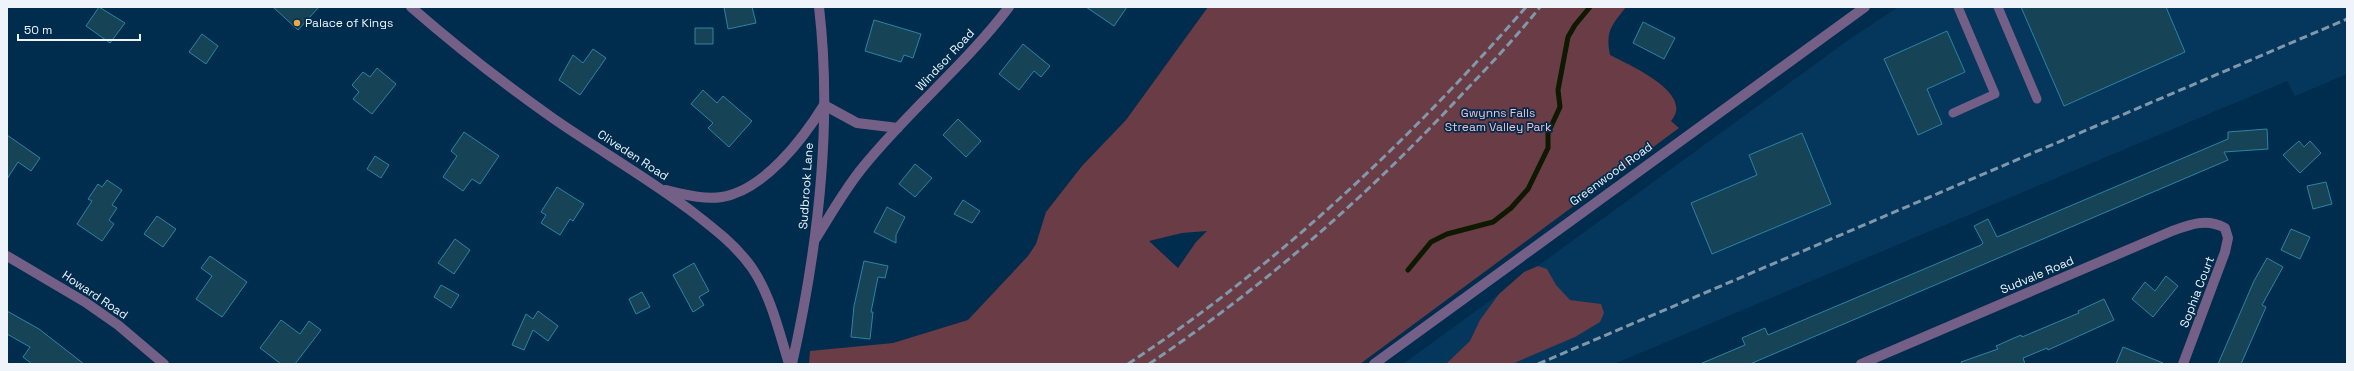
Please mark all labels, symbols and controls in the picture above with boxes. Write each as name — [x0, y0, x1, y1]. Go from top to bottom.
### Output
place label: Palace of Kings — [305, 15, 393, 31]
scale bar — [18, 16, 140, 42]
marker: Palace of Kings — [292, 18, 302, 28]
text: 50 m — [24, 22, 52, 38]
street label: Windsor Road — [912, 26, 978, 94]
park label: Gwynns Falls Stream Valley Park — [1445, 105, 1552, 135]
street label: Cliveden Road — [594, 126, 672, 184]
street label: Greenwood Road — [1567, 139, 1655, 209]
street label: Sudbrook Lane — [795, 142, 817, 230]
street label: Sudvale Road — [1998, 252, 2076, 298]
street label: Sophia Court — [2176, 254, 2218, 330]
street label: Howard Road — [59, 267, 131, 323]

